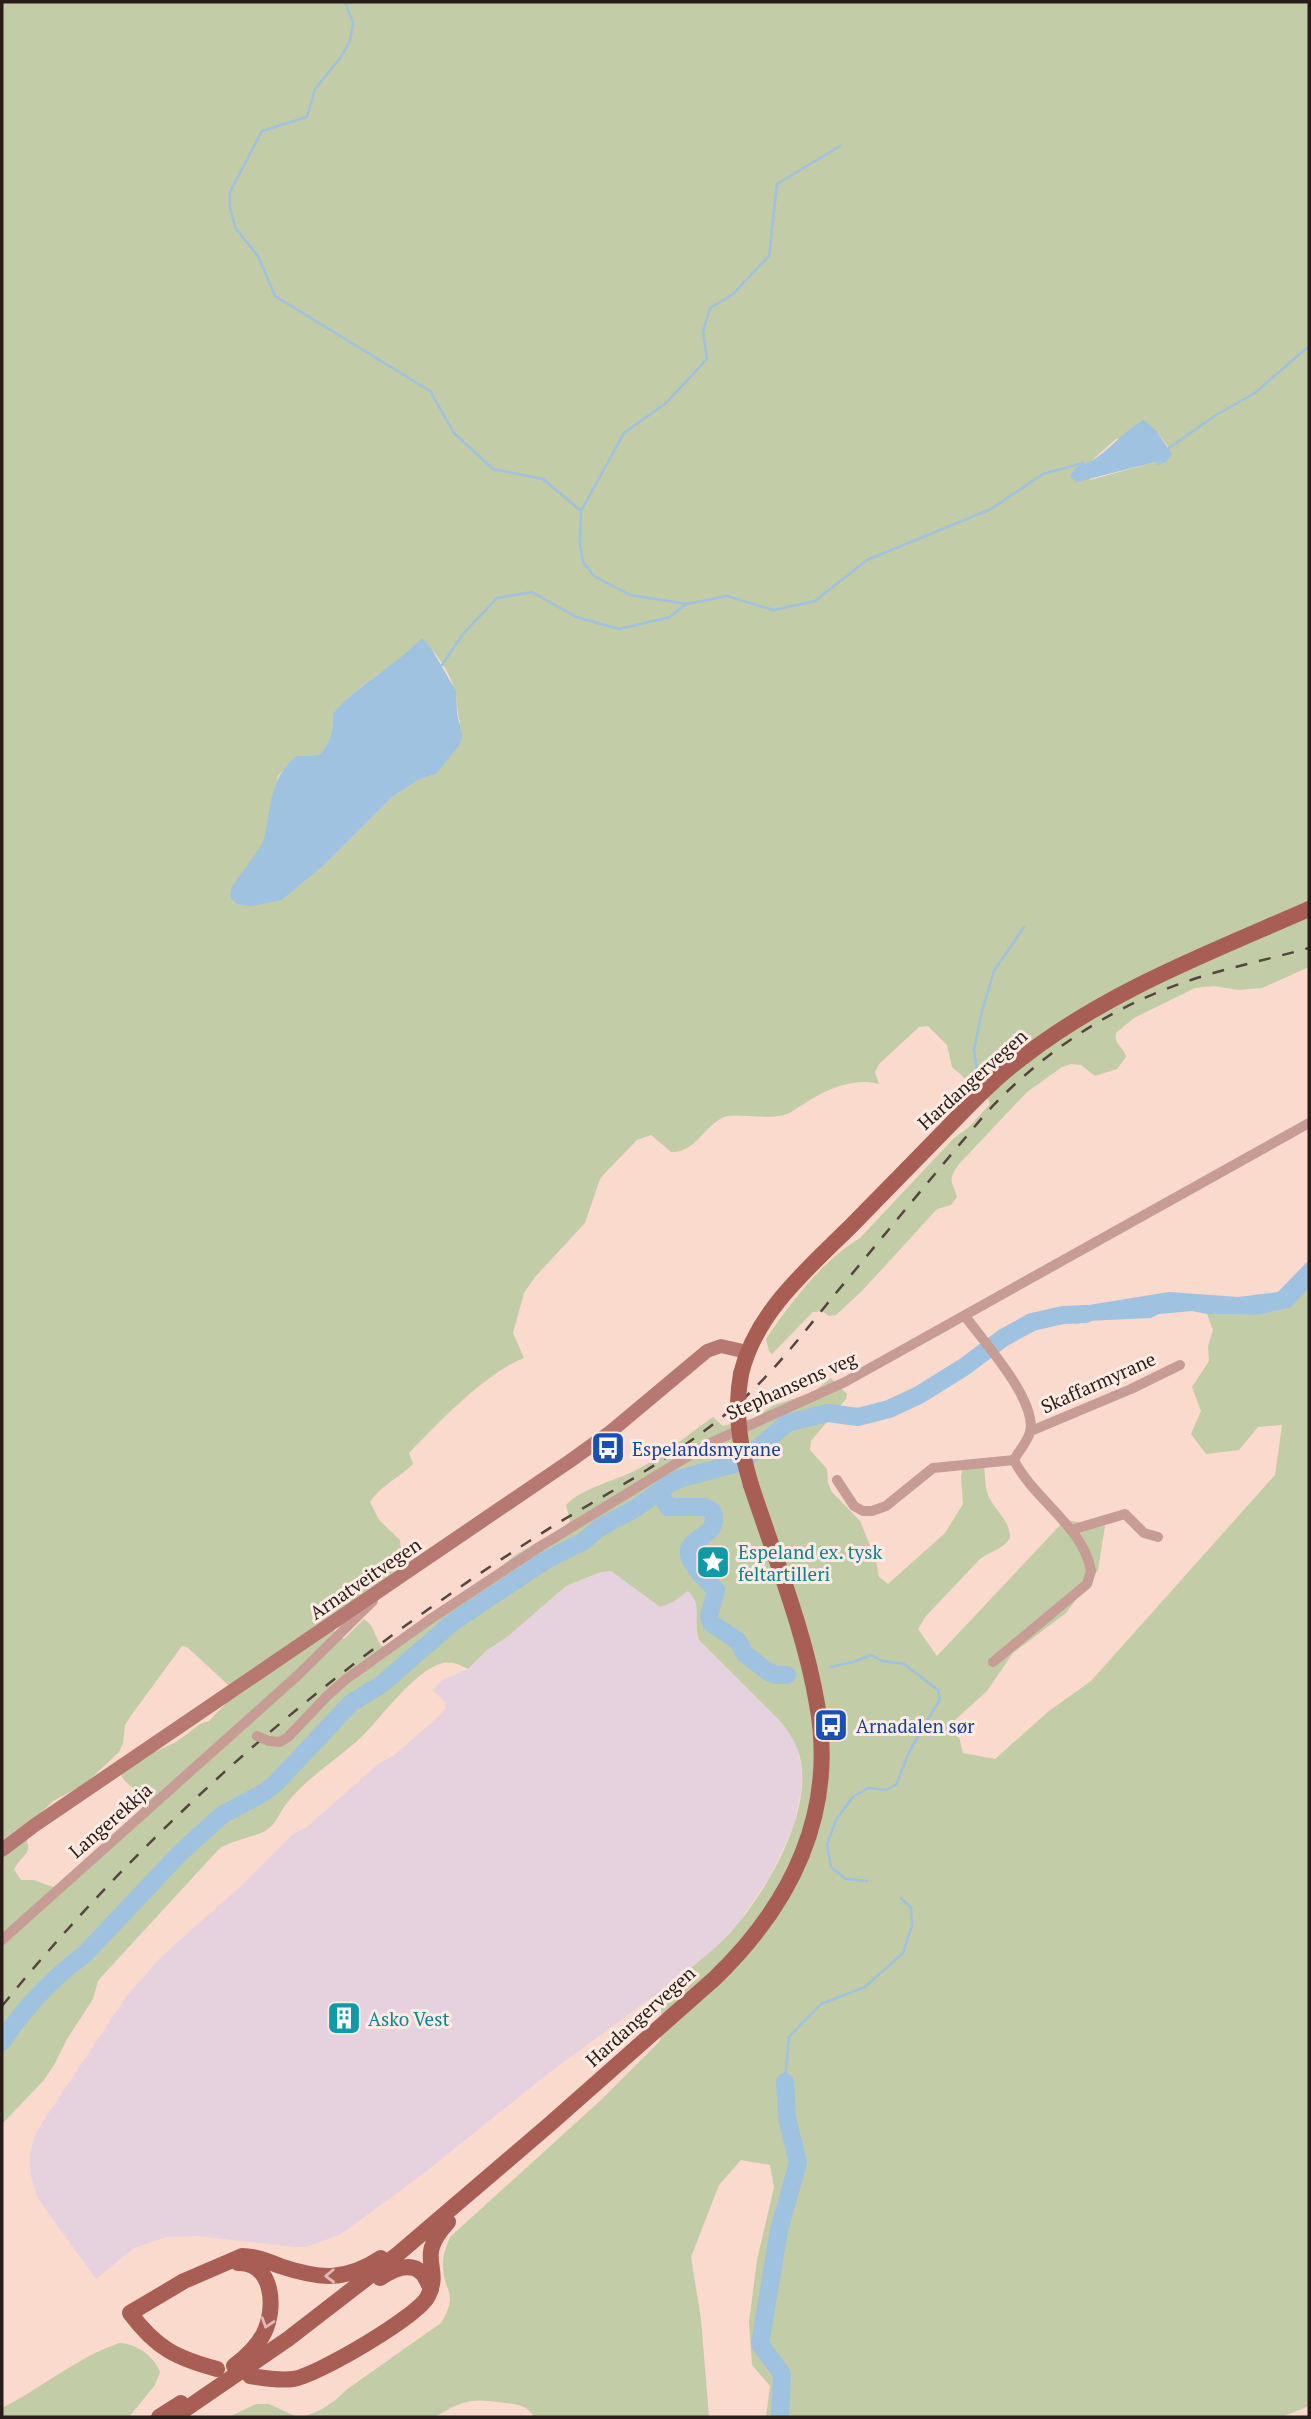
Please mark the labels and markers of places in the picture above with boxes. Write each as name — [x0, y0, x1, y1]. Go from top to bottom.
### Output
bus stop icon: Espelandsmyrane — [589, 1429, 627, 1467]
place label: Espelandsmyrane — [632, 1436, 781, 1461]
place label: Espeland ex. tysk feltartilleri — [738, 1539, 882, 1586]
place icon: Espeland ex. tysk feltartilleri — [694, 1543, 732, 1581]
bus stop icon: Arnadalen sør — [812, 1706, 850, 1744]
place label: Arnadalen sør — [856, 1713, 975, 1738]
building icon: Asko Vest — [325, 1999, 363, 2037]
place label: Asko Vest — [368, 2006, 449, 2031]

